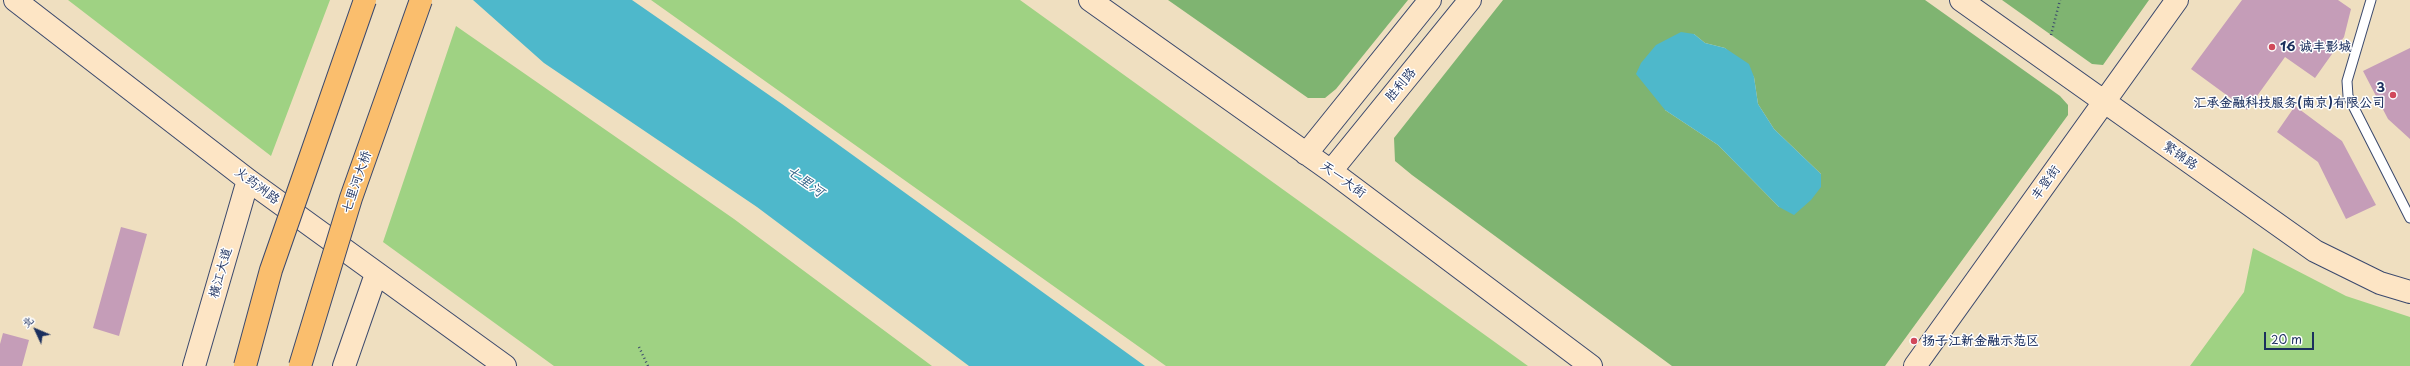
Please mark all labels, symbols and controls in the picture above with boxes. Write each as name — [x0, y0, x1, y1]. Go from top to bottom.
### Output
place label: 16 诚丰影城 — [2280, 39, 2352, 55]
marker: 16 诚丰影城 — [2267, 42, 2277, 52]
street label: 胜利路 — [1382, 65, 1420, 105]
place label: 3 汇承金融科技服务(南京)有限公司 — [2193, 80, 2385, 111]
marker: 3 汇承金融科技服务(南京)有限公司 — [2388, 90, 2398, 100]
street label: 繁锦路 — [2160, 138, 2200, 174]
street label: 七里河大桥 — [339, 149, 375, 215]
street label: 天一大街 — [1317, 158, 1369, 202]
water label: 七里河 — [783, 163, 827, 201]
street label: 丰登街 — [2028, 163, 2064, 203]
street label: 火药洲路 — [232, 164, 282, 208]
street label: 横江大道 — [206, 246, 236, 300]
north arrow — [16, 310, 56, 350]
text: 北 — [17, 311, 37, 331]
scale bar — [2266, 324, 2316, 350]
text: 20 m — [2271, 330, 2302, 348]
place label: 扬子江新金融示范区 — [1922, 333, 2039, 349]
marker: 扬子江新金融示范区 — [1909, 336, 1919, 346]

